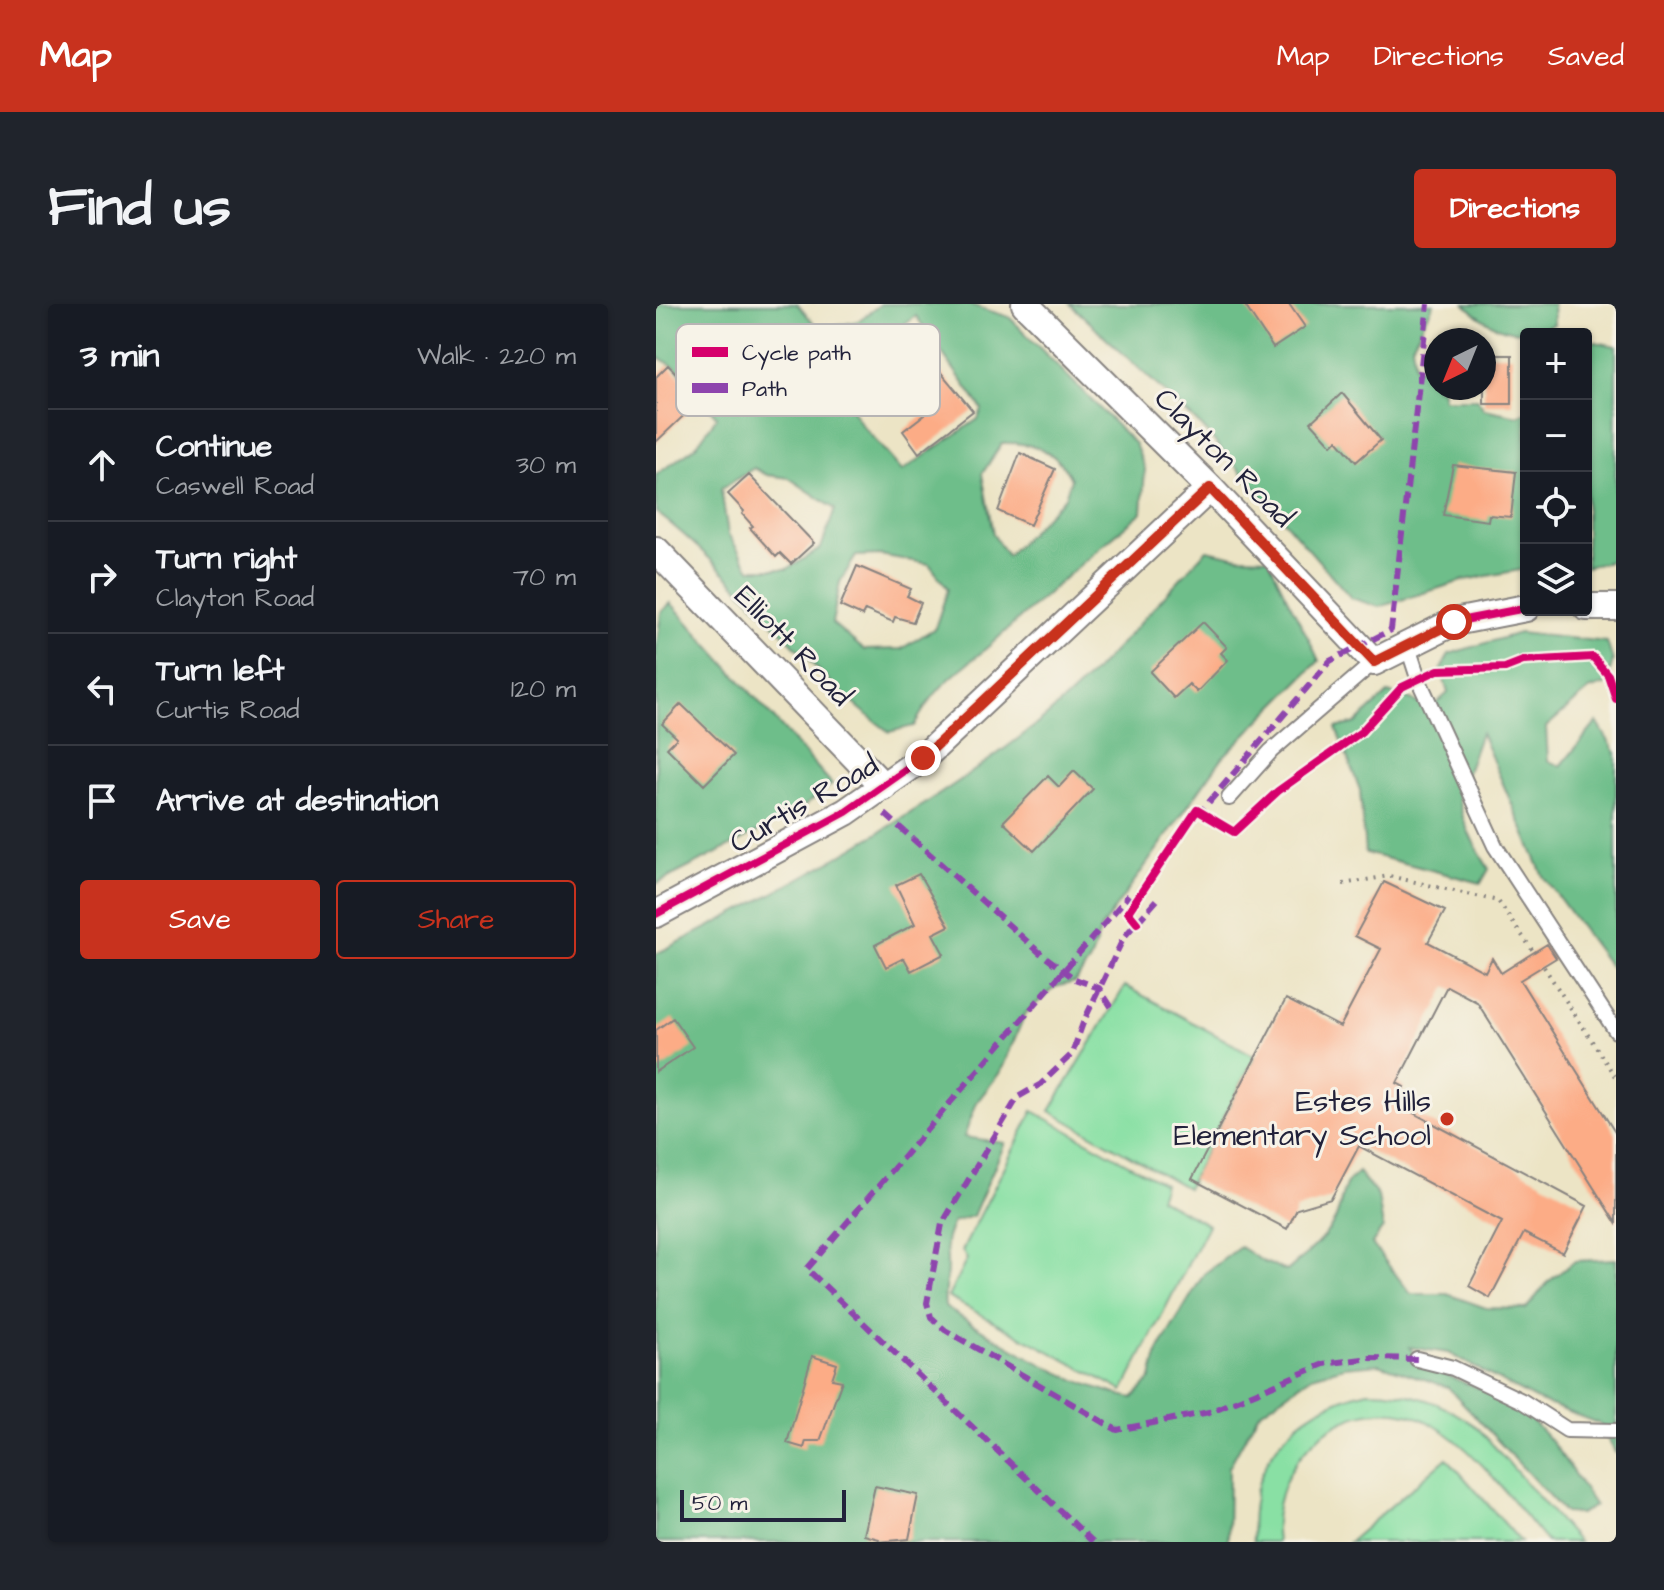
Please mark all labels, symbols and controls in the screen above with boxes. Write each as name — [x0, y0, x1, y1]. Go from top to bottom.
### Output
text: Map — [40, 30, 112, 82]
text: Map — [1277, 37, 1330, 76]
text: Directions — [1374, 37, 1504, 76]
text: Saved — [1548, 37, 1624, 76]
text: Find us — [48, 169, 231, 247]
button: Directions — [1414, 169, 1616, 248]
legend — [676, 324, 940, 416]
north arrow — [1424, 328, 1496, 400]
map controls — [1520, 328, 1592, 616]
button: + — [1520, 328, 1592, 400]
text: 3 min — [80, 332, 160, 380]
text: Walk · 220 m — [417, 338, 576, 374]
text: Cycle path — [742, 338, 851, 370]
text: Path — [742, 374, 787, 405]
street label: Clayton Road — [1144, 379, 1303, 538]
button: − — [1520, 400, 1592, 472]
text: Continue — [156, 426, 272, 468]
icon: ahead — [80, 443, 124, 487]
text: 30 m — [516, 447, 576, 483]
text: Caswell Road — [156, 468, 314, 504]
button: locate — [1520, 472, 1592, 544]
text: Turn right — [156, 538, 297, 580]
button: layers — [1520, 544, 1592, 616]
icon: right — [80, 555, 124, 599]
text: 70 m — [513, 559, 576, 595]
street label: Elliott Road — [724, 576, 862, 716]
text: Clayton Road — [156, 580, 314, 616]
route start — [1436, 604, 1472, 640]
text: Turn left — [156, 650, 284, 692]
icon: left — [80, 667, 124, 711]
text: 120 m — [511, 671, 576, 707]
text: Curtis Road — [156, 692, 300, 728]
route end — [905, 740, 941, 776]
street label: Curtis Road — [722, 744, 886, 864]
icon: arrive — [80, 779, 124, 823]
text: Arrive at destination — [156, 780, 438, 822]
button: Save — [80, 880, 320, 959]
button: Share — [336, 880, 576, 959]
place label: Estes Hills Elementary School — [1174, 1081, 1431, 1158]
marker: Estes Hills Elementary School — [1438, 1110, 1456, 1128]
scale bar — [680, 1486, 846, 1522]
text: 50 m — [692, 1488, 747, 1519]

